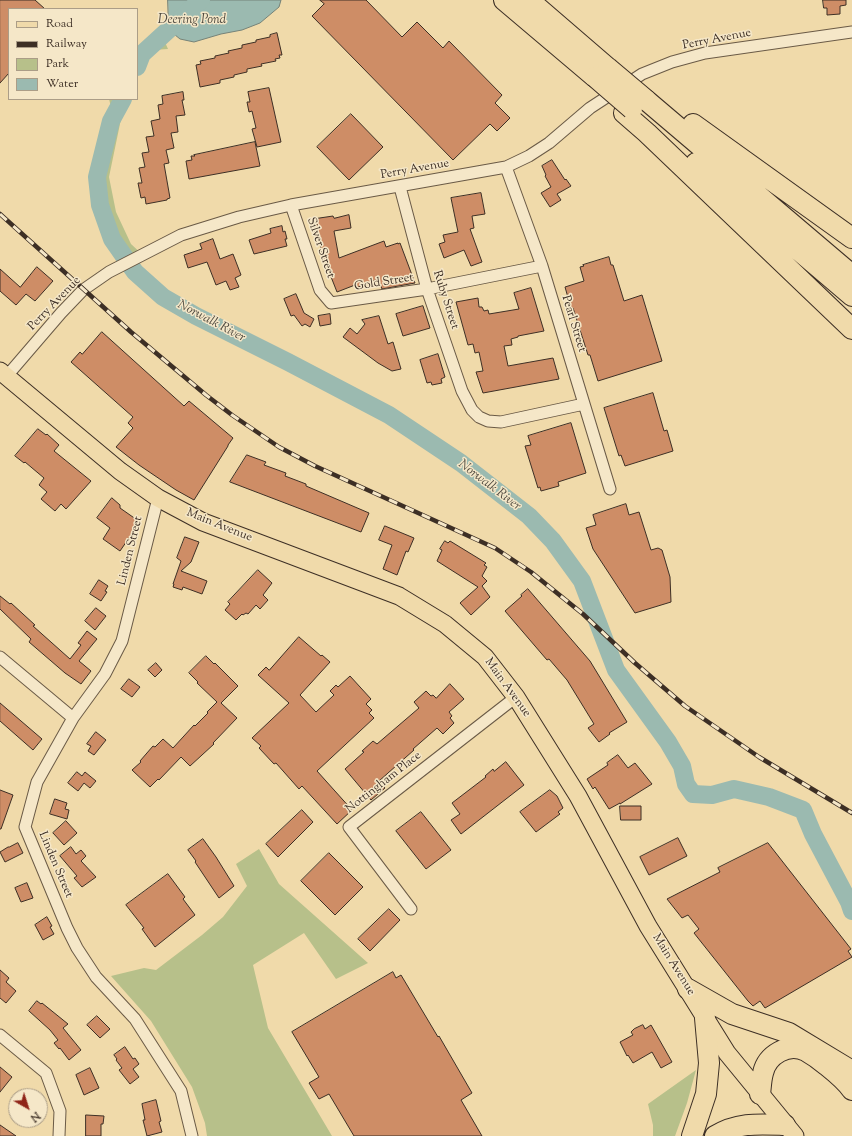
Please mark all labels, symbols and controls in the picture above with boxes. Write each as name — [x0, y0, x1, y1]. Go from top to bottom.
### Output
legend — [8, 8, 138, 100]
water label: Deering Pond — [158, 13, 226, 29]
text: Road — [46, 15, 73, 33]
street label: Perry Avenue — [682, 26, 752, 54]
text: Railway — [46, 35, 87, 53]
text: Park — [46, 55, 69, 73]
text: Water — [46, 75, 78, 93]
street label: Perry Avenue — [380, 157, 450, 183]
street label: Silver Street — [303, 216, 337, 280]
street label: Ruby Street — [429, 269, 461, 331]
street label: Gold Street — [353, 271, 415, 295]
street label: Perry Avenue — [26, 274, 84, 334]
street label: Pearl Street — [558, 294, 588, 354]
water label: Norwalk River — [174, 298, 248, 346]
water label: Norwalk River — [455, 457, 523, 515]
street label: Main Avenue — [184, 506, 254, 546]
street label: Linden Street — [115, 515, 147, 587]
street label: Main Avenue — [481, 656, 533, 720]
street label: Nottingham Place — [343, 749, 425, 817]
street label: Linden Street — [35, 830, 75, 900]
street label: Main Avenue — [648, 932, 698, 998]
north arrow — [8, 1088, 48, 1128]
text: N — [26, 1108, 43, 1126]

